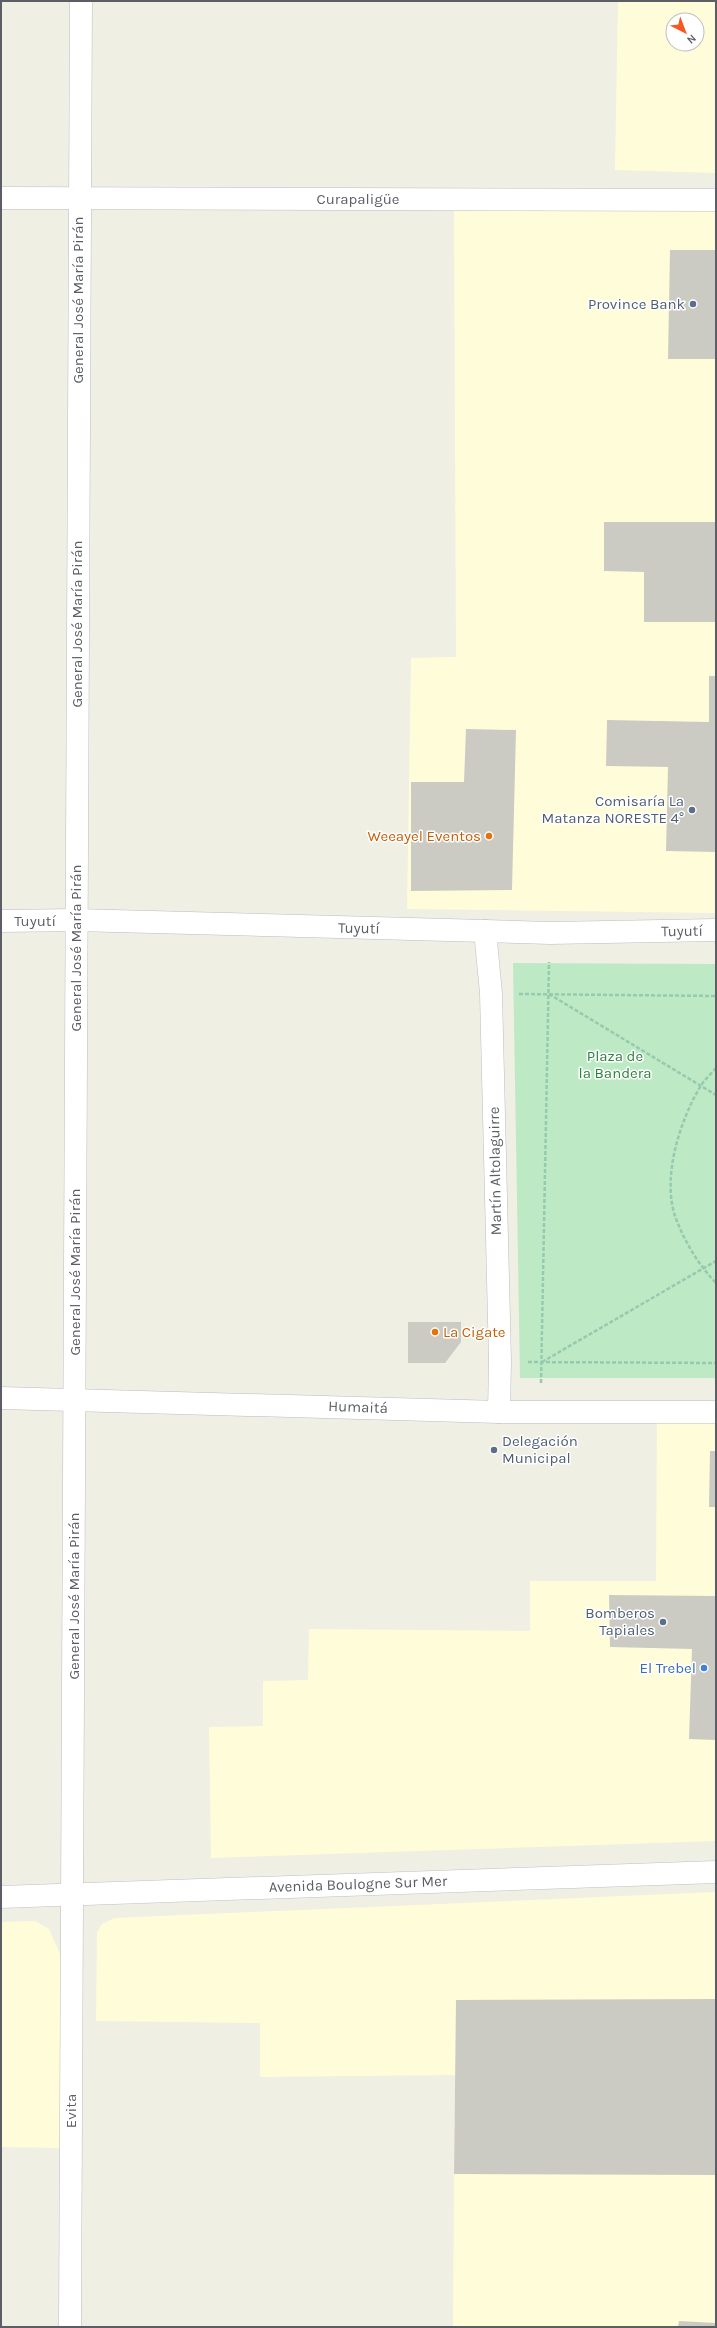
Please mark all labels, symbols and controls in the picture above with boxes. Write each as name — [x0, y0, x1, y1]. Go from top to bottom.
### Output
north arrow — [665, 12, 705, 52]
text: N — [684, 32, 699, 47]
street label: Curapaligüe — [317, 190, 399, 208]
street label: General José María Pirán — [69, 216, 87, 384]
place label: Province Bank — [588, 295, 685, 313]
marker: Province Bank — [688, 299, 698, 309]
street label: General José María Pirán — [68, 540, 86, 708]
place label: Comisaría La Matanza NORESTE 4° — [542, 792, 684, 827]
marker: Comisaría La Matanza NORESTE 4° — [687, 805, 697, 815]
place label: Weeayel Eventos — [368, 827, 481, 845]
marker: Weeayel Eventos — [484, 831, 494, 841]
street label: General José María Pirán — [67, 864, 85, 1032]
street label: Tuyutí — [14, 912, 56, 930]
street label: Tuyutí — [338, 919, 381, 937]
street label: Tuyutí — [661, 922, 704, 940]
park label: Plaza de la Bandera — [579, 1047, 651, 1082]
street label: Martín Altolaguirre — [485, 1106, 505, 1236]
street label: General José María Pirán — [66, 1188, 84, 1356]
place label: La Cigate — [443, 1323, 506, 1341]
marker: La Cigate — [430, 1327, 440, 1337]
street label: Humaitá — [328, 1397, 388, 1417]
place label: Delegación Municipal — [502, 1432, 578, 1467]
marker: Delegación Municipal — [489, 1445, 499, 1455]
street label: General José María Pirán — [65, 1512, 83, 1680]
place label: Bomberos Tapiales — [585, 1604, 655, 1639]
marker: Bomberos Tapiales — [658, 1617, 668, 1627]
place label: El Trebel — [639, 1659, 696, 1677]
marker: El Trebel — [699, 1663, 709, 1673]
street label: Avenida Boulogne Sur Mer — [268, 1872, 448, 1896]
street label: Evita — [62, 2094, 80, 2128]

